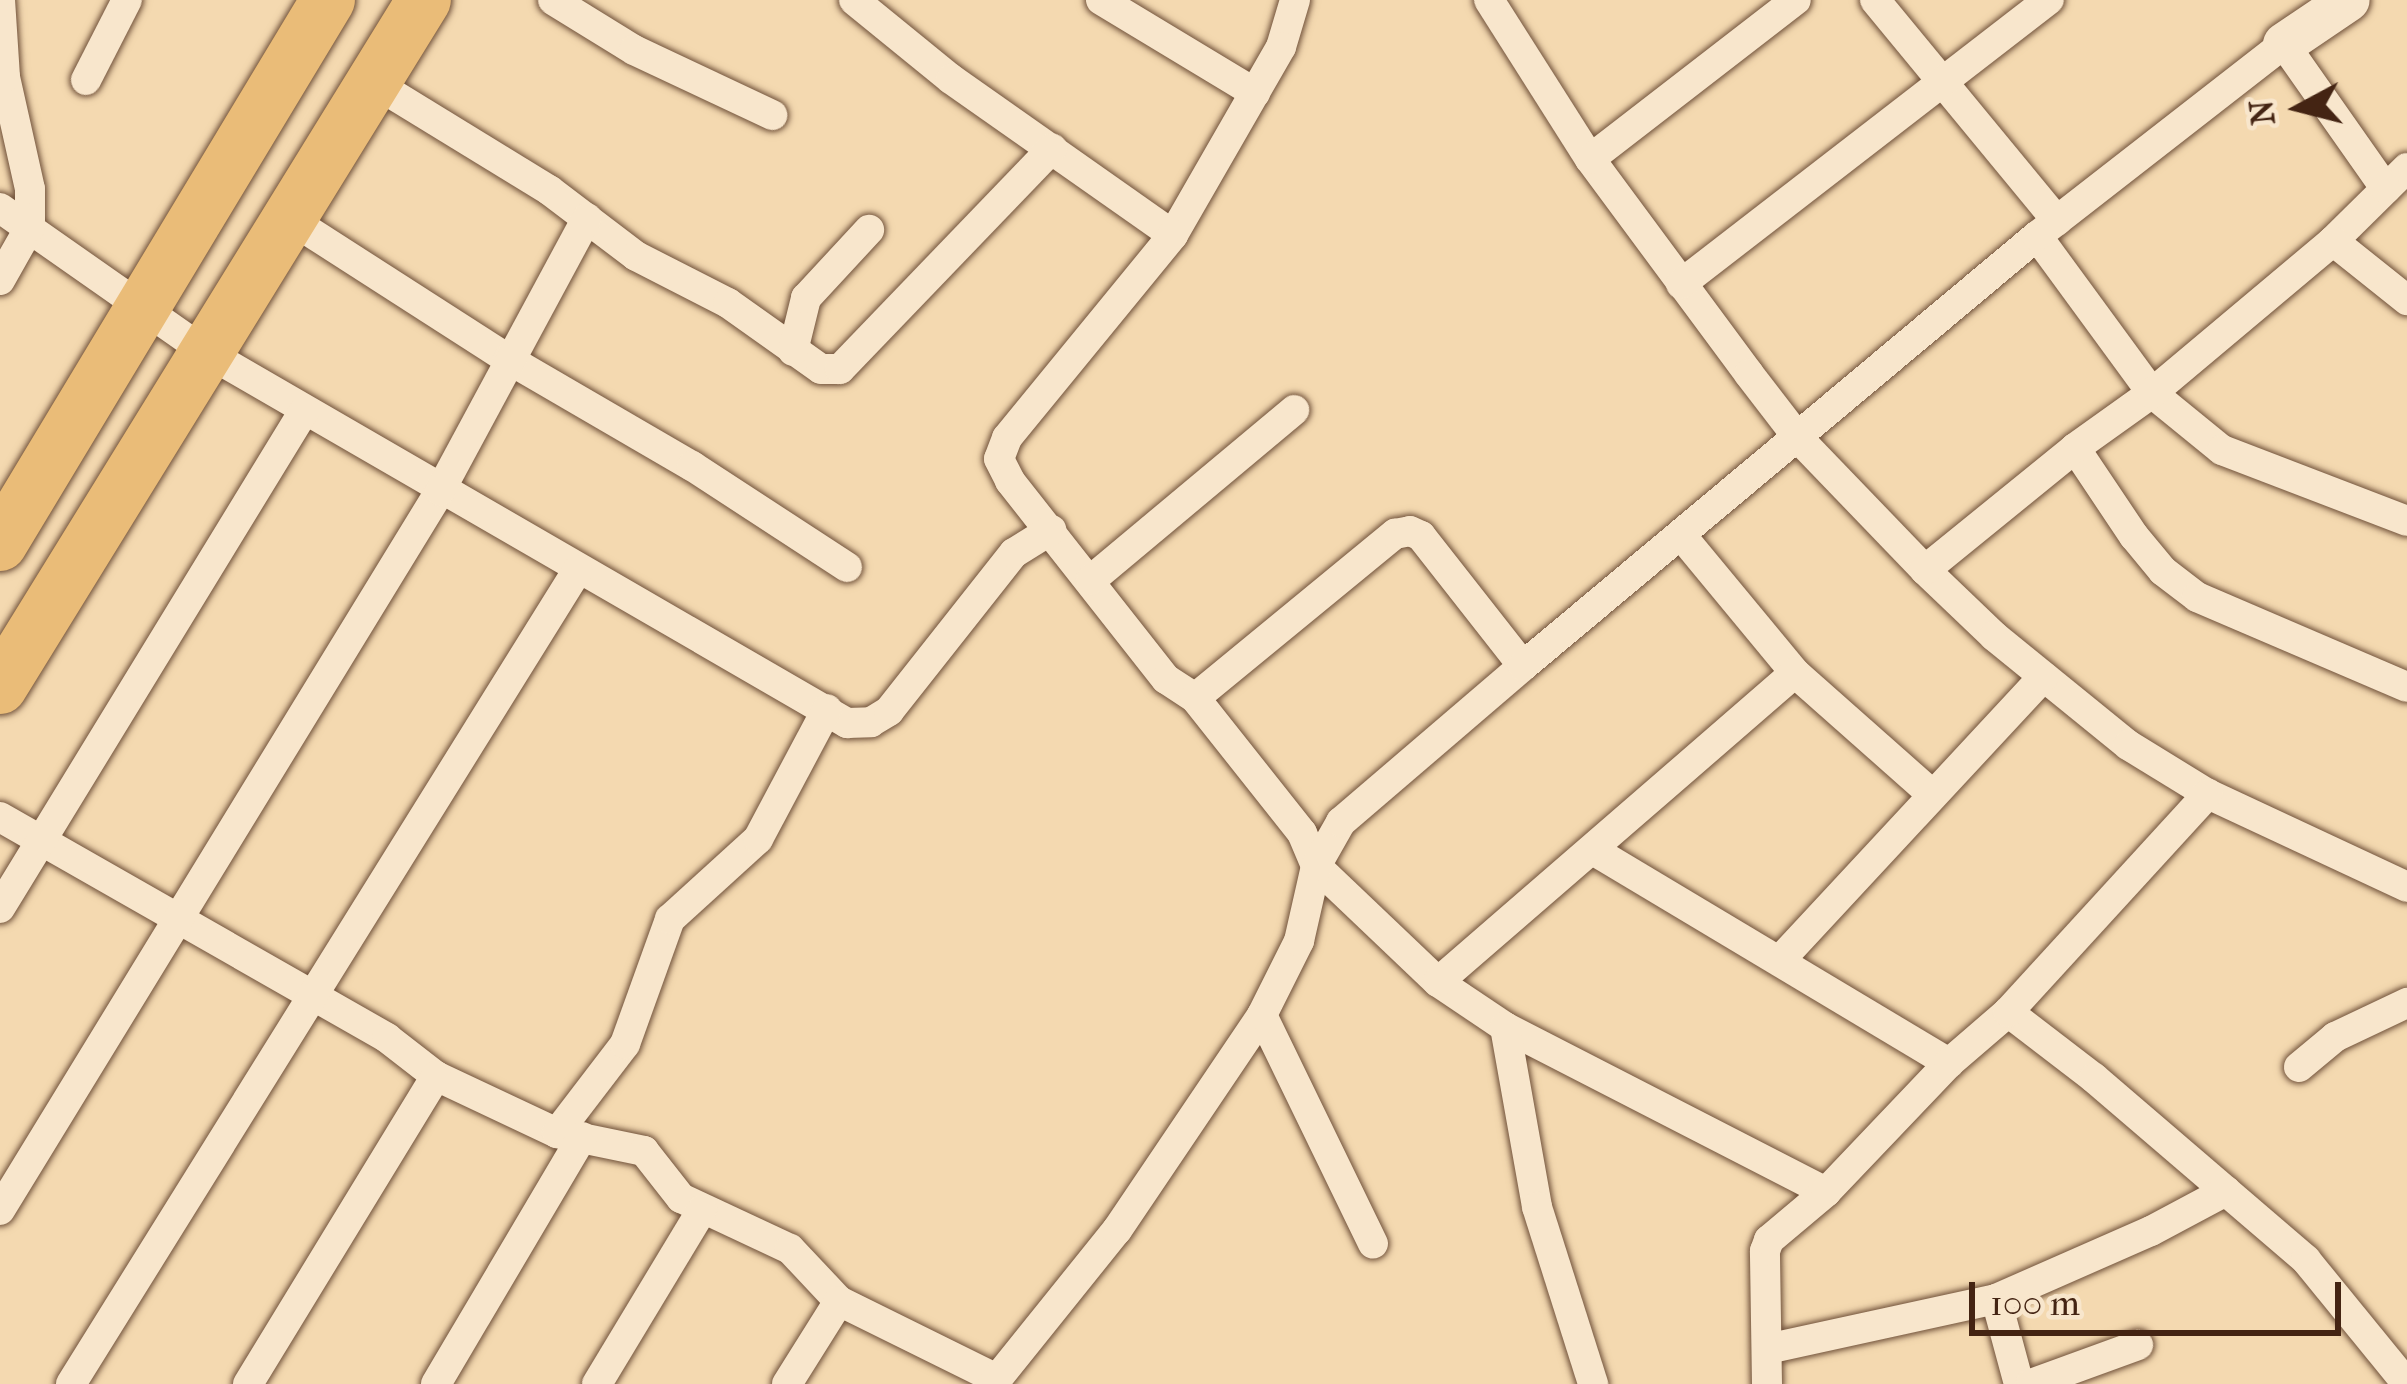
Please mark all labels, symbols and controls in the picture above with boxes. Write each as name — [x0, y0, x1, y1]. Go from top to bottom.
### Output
north arrow — [2239, 48, 2359, 168]
text: N — [2242, 98, 2284, 127]
scale bar — [1975, 1258, 2347, 1332]
text: 100 m — [1990, 1282, 2080, 1324]

